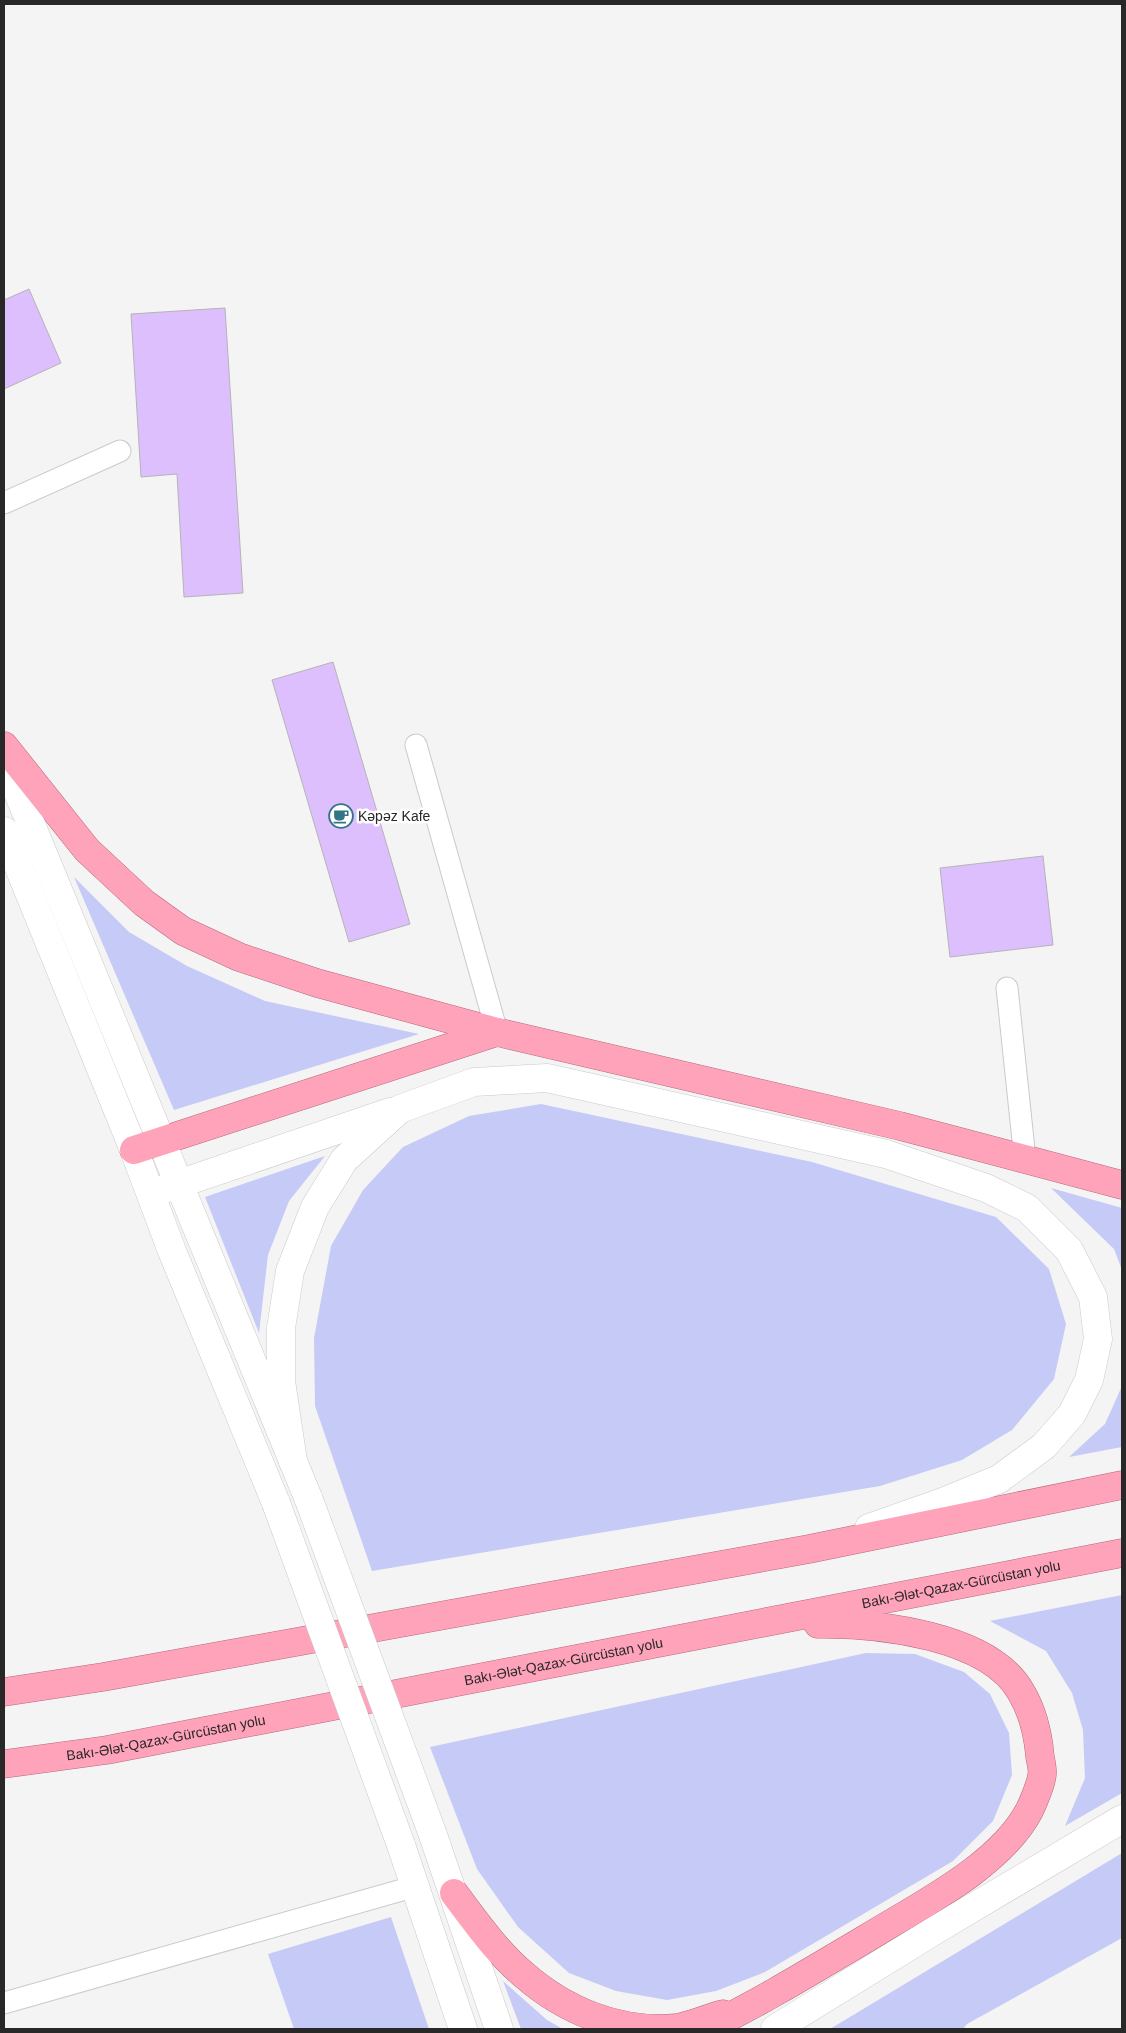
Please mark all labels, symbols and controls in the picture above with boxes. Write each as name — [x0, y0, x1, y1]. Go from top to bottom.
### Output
cafe icon: Kəpəz Kafe — [328, 803, 354, 829]
place label: Kəpəz Kafe — [358, 808, 431, 824]
street label: Bakı-Ələt-Qazax-Gürcüstan yolu — [860, 1557, 1062, 1611]
street label: Bakı-Ələt-Qazax-Gürcüstan yolu — [463, 1634, 664, 1689]
street label: Bakı-Ələt-Qazax-Gürcüstan yolu — [65, 1711, 267, 1763]

